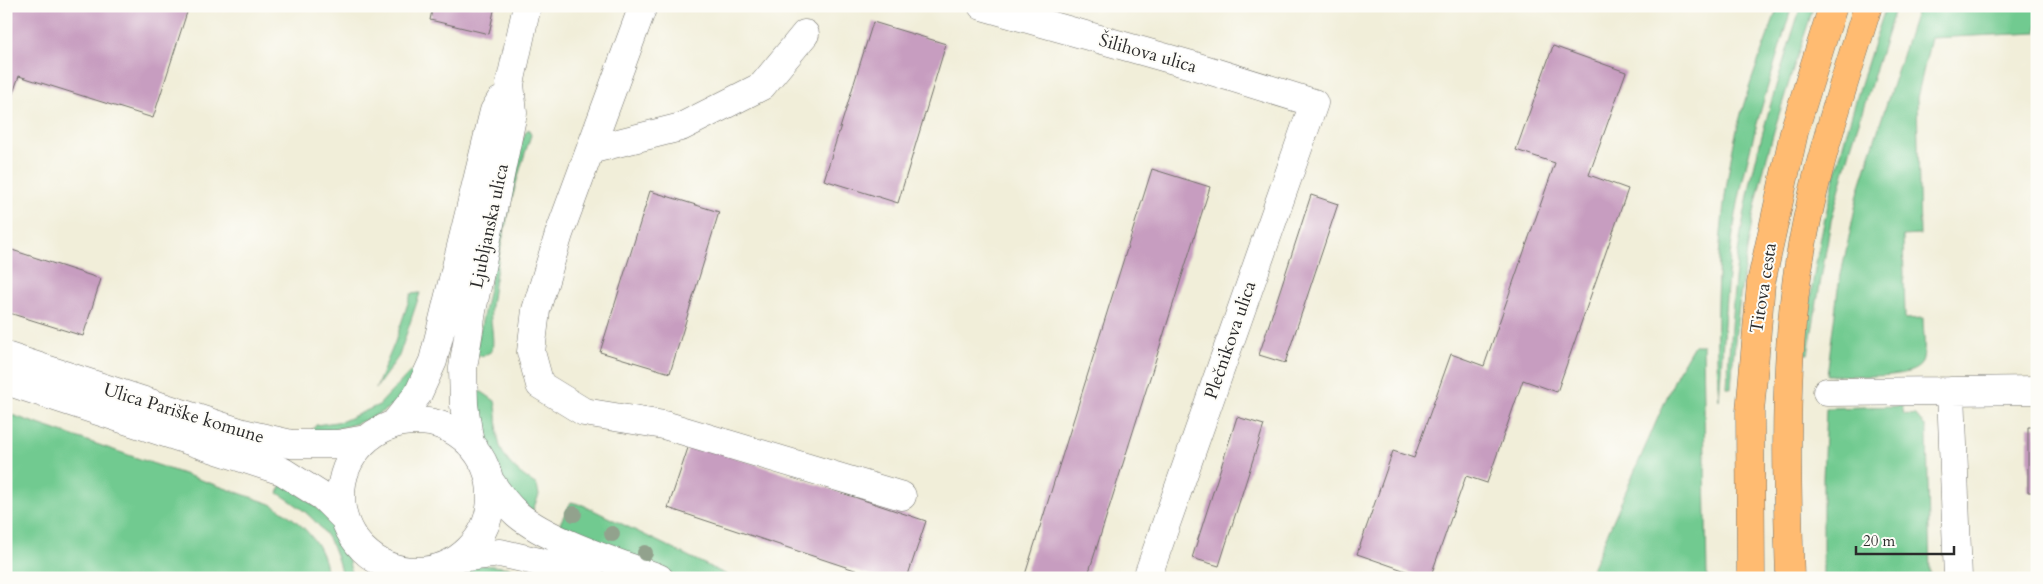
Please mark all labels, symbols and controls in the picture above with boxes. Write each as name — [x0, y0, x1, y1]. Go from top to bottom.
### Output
street label: Šilihova ulica — [1096, 28, 1200, 79]
street label: Ljubljanska ulica — [464, 161, 515, 291]
street label: Titova cesta — [1744, 241, 1783, 335]
street label: Plečnikova ulica — [1199, 278, 1262, 403]
street label: Ulica Pariške komune — [100, 377, 267, 450]
scale bar — [1856, 524, 1953, 556]
text: 20 m — [1863, 531, 1895, 551]

